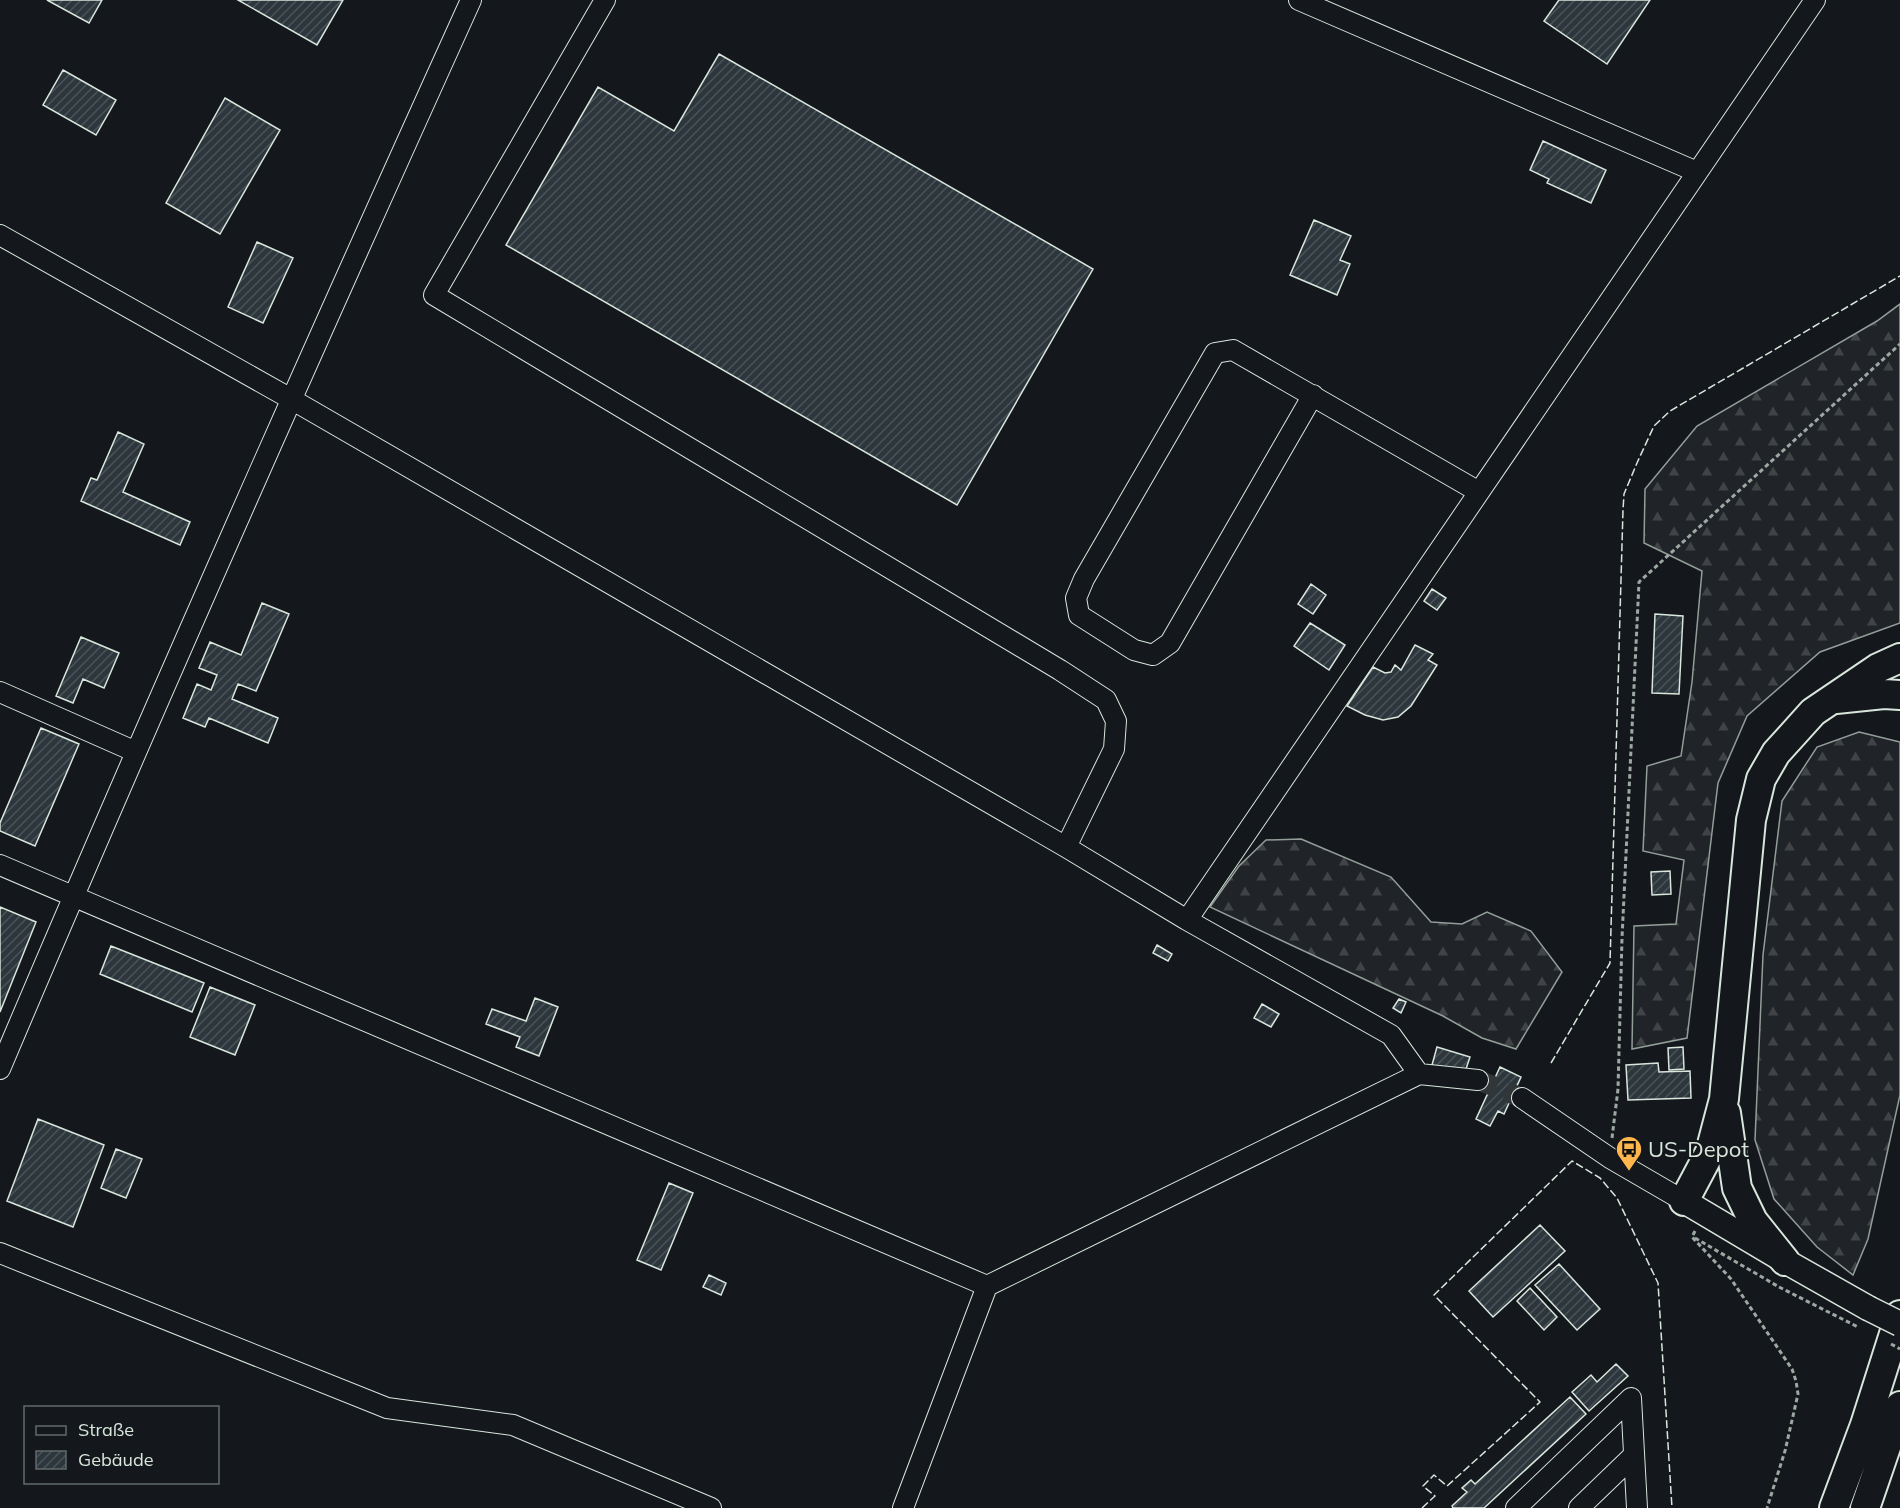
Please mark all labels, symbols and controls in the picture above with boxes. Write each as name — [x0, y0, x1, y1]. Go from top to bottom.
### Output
bus stop icon: US-Depot — [1614, 1134, 1644, 1172]
place label: US-Depot — [1648, 1135, 1749, 1163]
legend — [24, 1406, 219, 1484]
text: Straße — [78, 1418, 134, 1441]
text: Gebäude — [78, 1448, 154, 1471]

